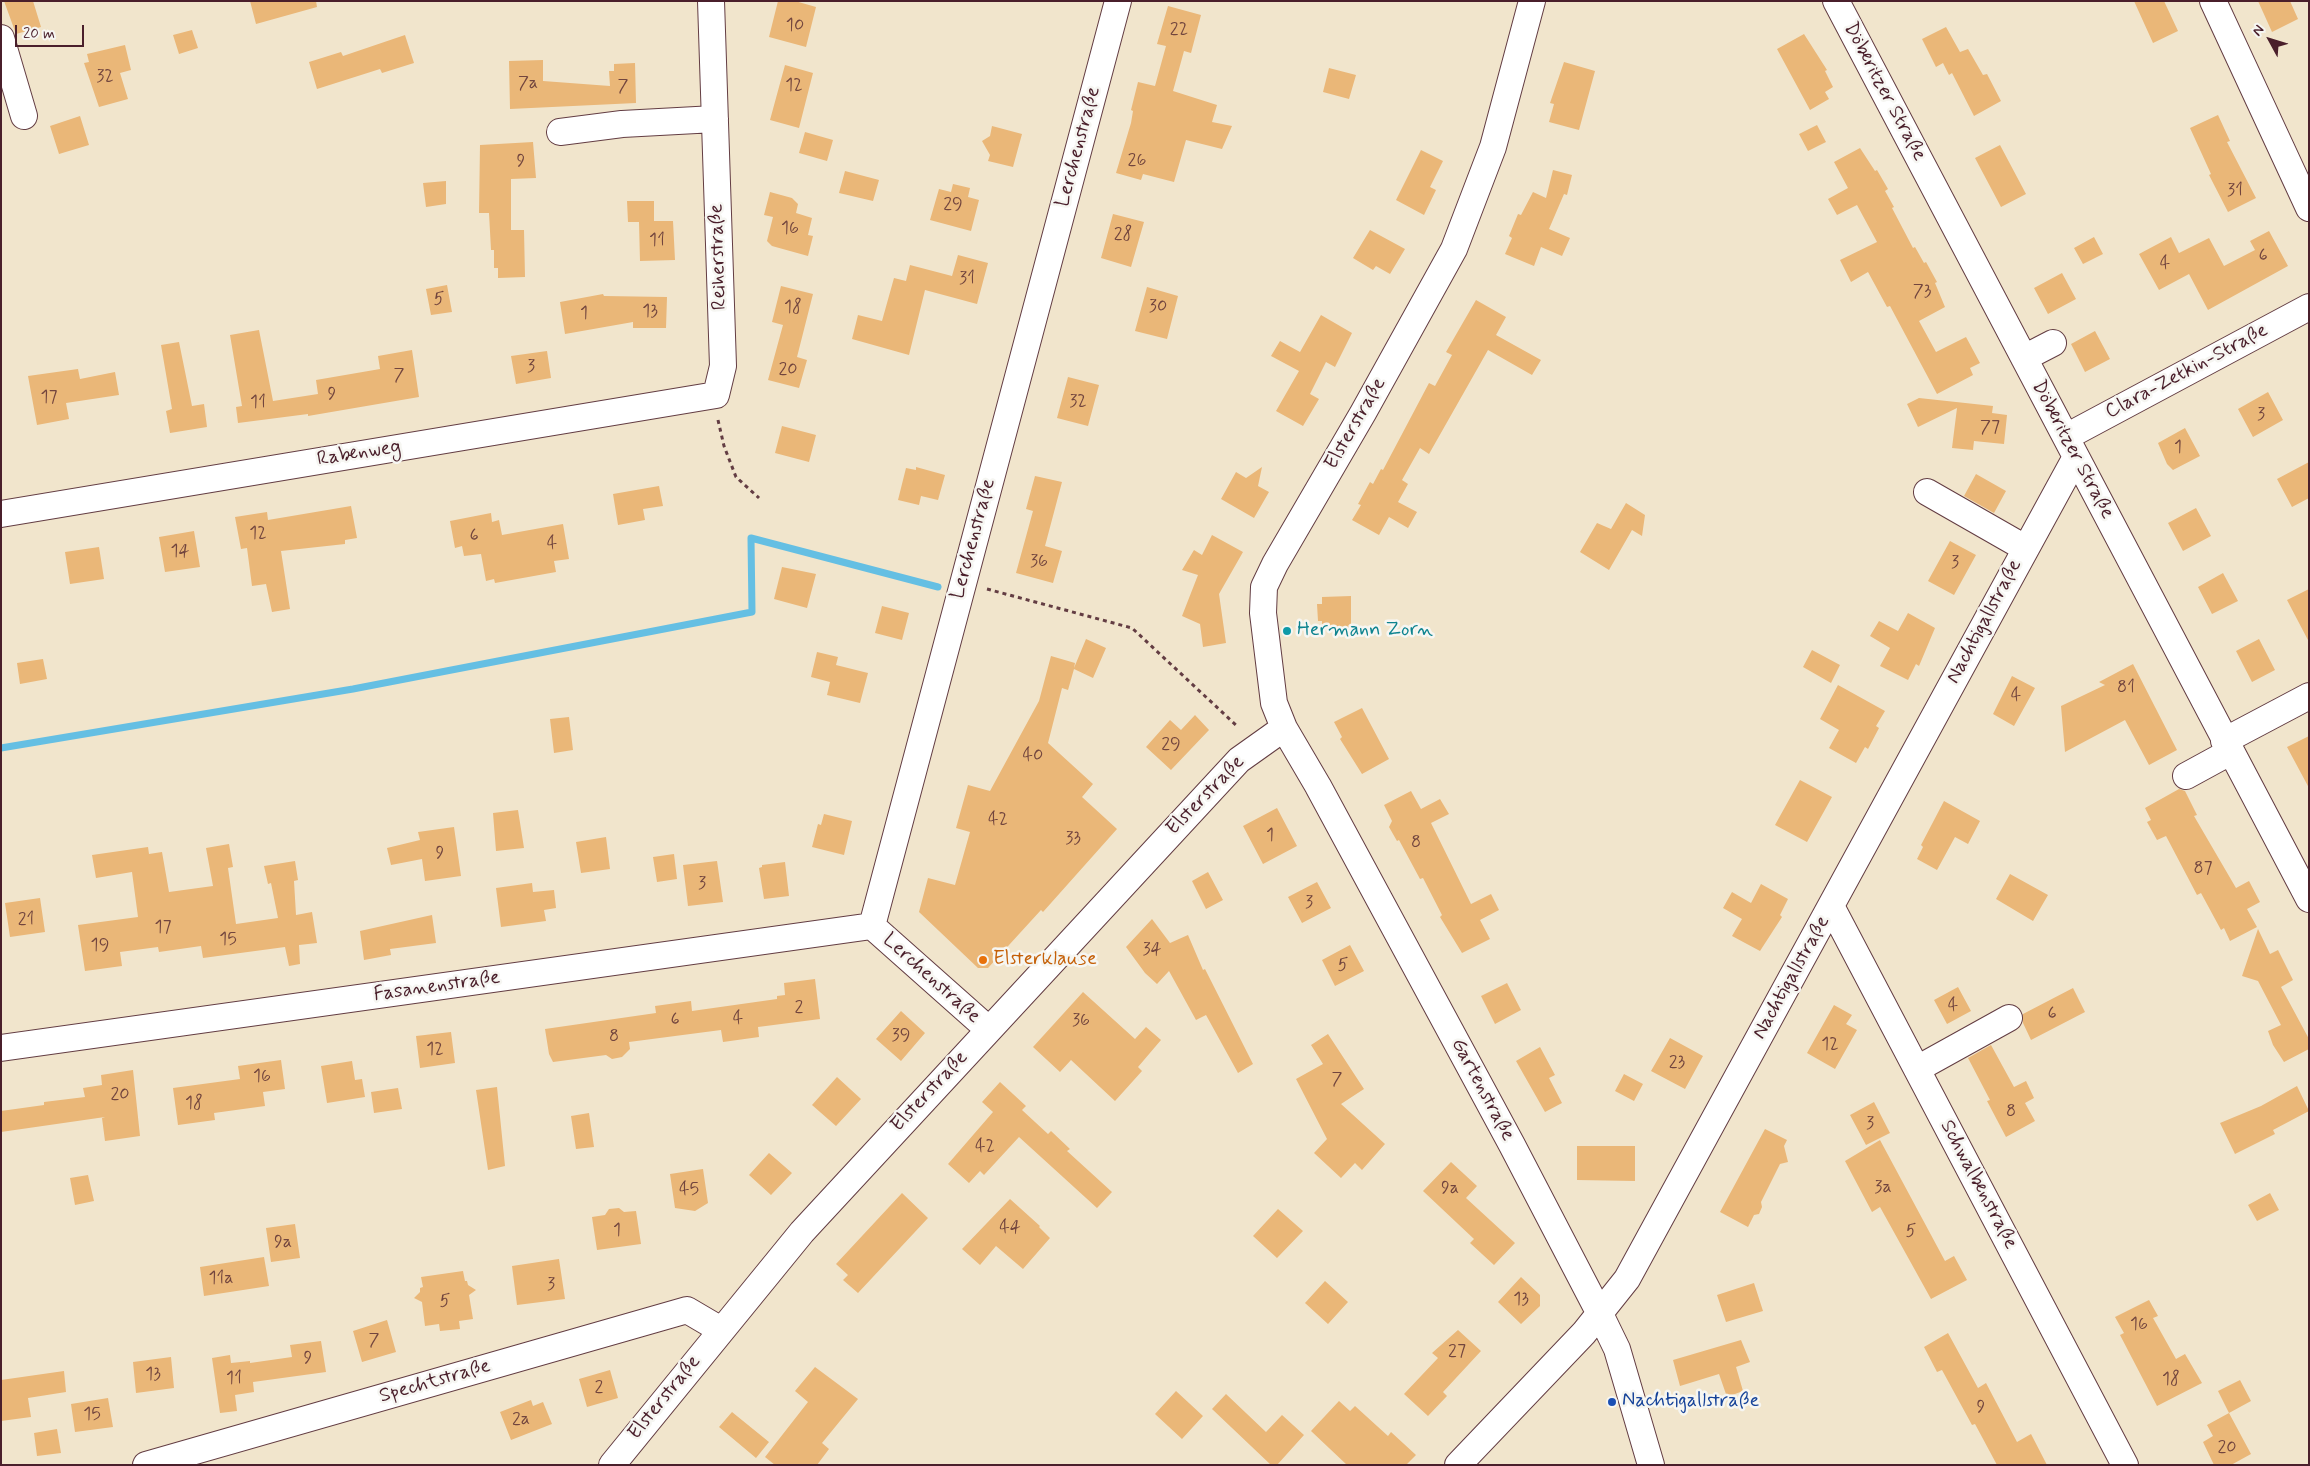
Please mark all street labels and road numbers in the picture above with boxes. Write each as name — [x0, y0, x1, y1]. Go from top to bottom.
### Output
street label: Döberitzer Straße — [1837, 19, 1931, 165]
street label: Lerchenstraße — [1051, 84, 1107, 210]
street label: Reiherstraße — [705, 203, 733, 311]
street label: Clara-Zetkin-Straße — [2102, 319, 2272, 425]
street label: Elsterstraße — [1320, 374, 1392, 474]
street label: Döberitzer Straße — [2025, 377, 2119, 523]
street label: Rabenweg — [315, 436, 403, 472]
street label: Lerchenstraße — [946, 476, 1002, 602]
street label: Nachtigallstraße — [1942, 556, 2028, 688]
street label: Elsterstraße — [1162, 751, 1250, 841]
street label: Nachtigallstraße — [1748, 912, 1836, 1044]
street label: Lerchenstraße — [877, 929, 985, 1029]
street label: Fasanenstraße — [372, 966, 502, 1008]
street label: Gartenstraße — [1445, 1035, 1519, 1145]
street label: Elsterstraße — [886, 1047, 974, 1137]
street label: Schwalbenstraße — [1934, 1116, 2022, 1254]
street label: Elsterstraße — [624, 1351, 706, 1445]
street label: Spechtstraße — [377, 1355, 493, 1409]

